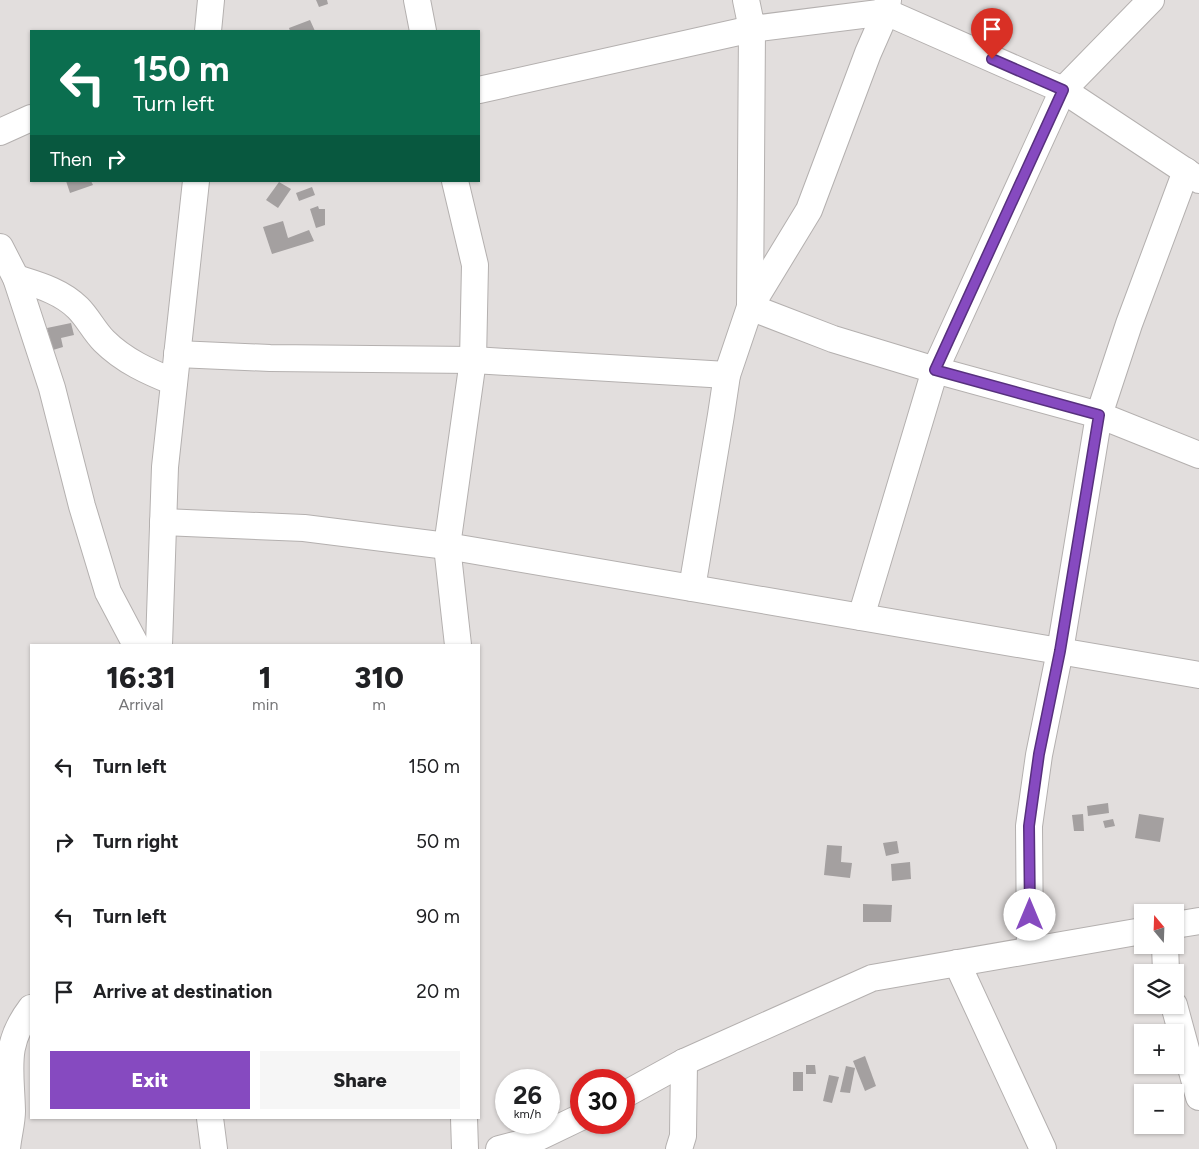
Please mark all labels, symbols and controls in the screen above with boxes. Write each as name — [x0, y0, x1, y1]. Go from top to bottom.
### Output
pin — [971, 8, 1013, 59]
icon: arrive — [978, 15, 1006, 43]
text: 150 m — [133, 48, 230, 90]
icon: left — [50, 50, 115, 115]
text: Turn left — [133, 90, 215, 117]
icon: right — [102, 145, 130, 173]
text: Then — [50, 148, 92, 171]
text: 16:31 — [106, 659, 176, 696]
text: 1 — [259, 659, 272, 696]
text: 310 — [355, 659, 404, 696]
text: Arrival — [118, 695, 164, 714]
text: min — [252, 695, 278, 714]
text: m — [372, 695, 386, 714]
icon: left — [50, 753, 78, 781]
text: Turn left — [93, 755, 167, 778]
text: 150 m — [408, 755, 460, 778]
icon: right — [50, 828, 78, 856]
text: Turn right — [93, 830, 179, 853]
text: 50 m — [416, 830, 460, 853]
position arrow — [1003, 888, 1055, 940]
icon: left — [50, 903, 78, 931]
north arrow — [1134, 904, 1184, 954]
map controls — [1134, 904, 1184, 1134]
text: Turn left — [93, 905, 167, 928]
text: 90 m — [416, 905, 460, 928]
button: layers — [1134, 964, 1184, 1014]
icon: arrive — [50, 978, 78, 1006]
text: Arrive at destination — [93, 980, 272, 1003]
text: 20 m — [416, 980, 460, 1003]
button: + — [1134, 1024, 1184, 1074]
button: Exit — [50, 1051, 250, 1109]
button: Share — [260, 1051, 460, 1109]
speed limit sign: 30 — [570, 1069, 635, 1134]
text: 26 — [513, 1080, 542, 1110]
button: − — [1134, 1084, 1184, 1134]
text: km/h — [514, 1107, 541, 1121]

